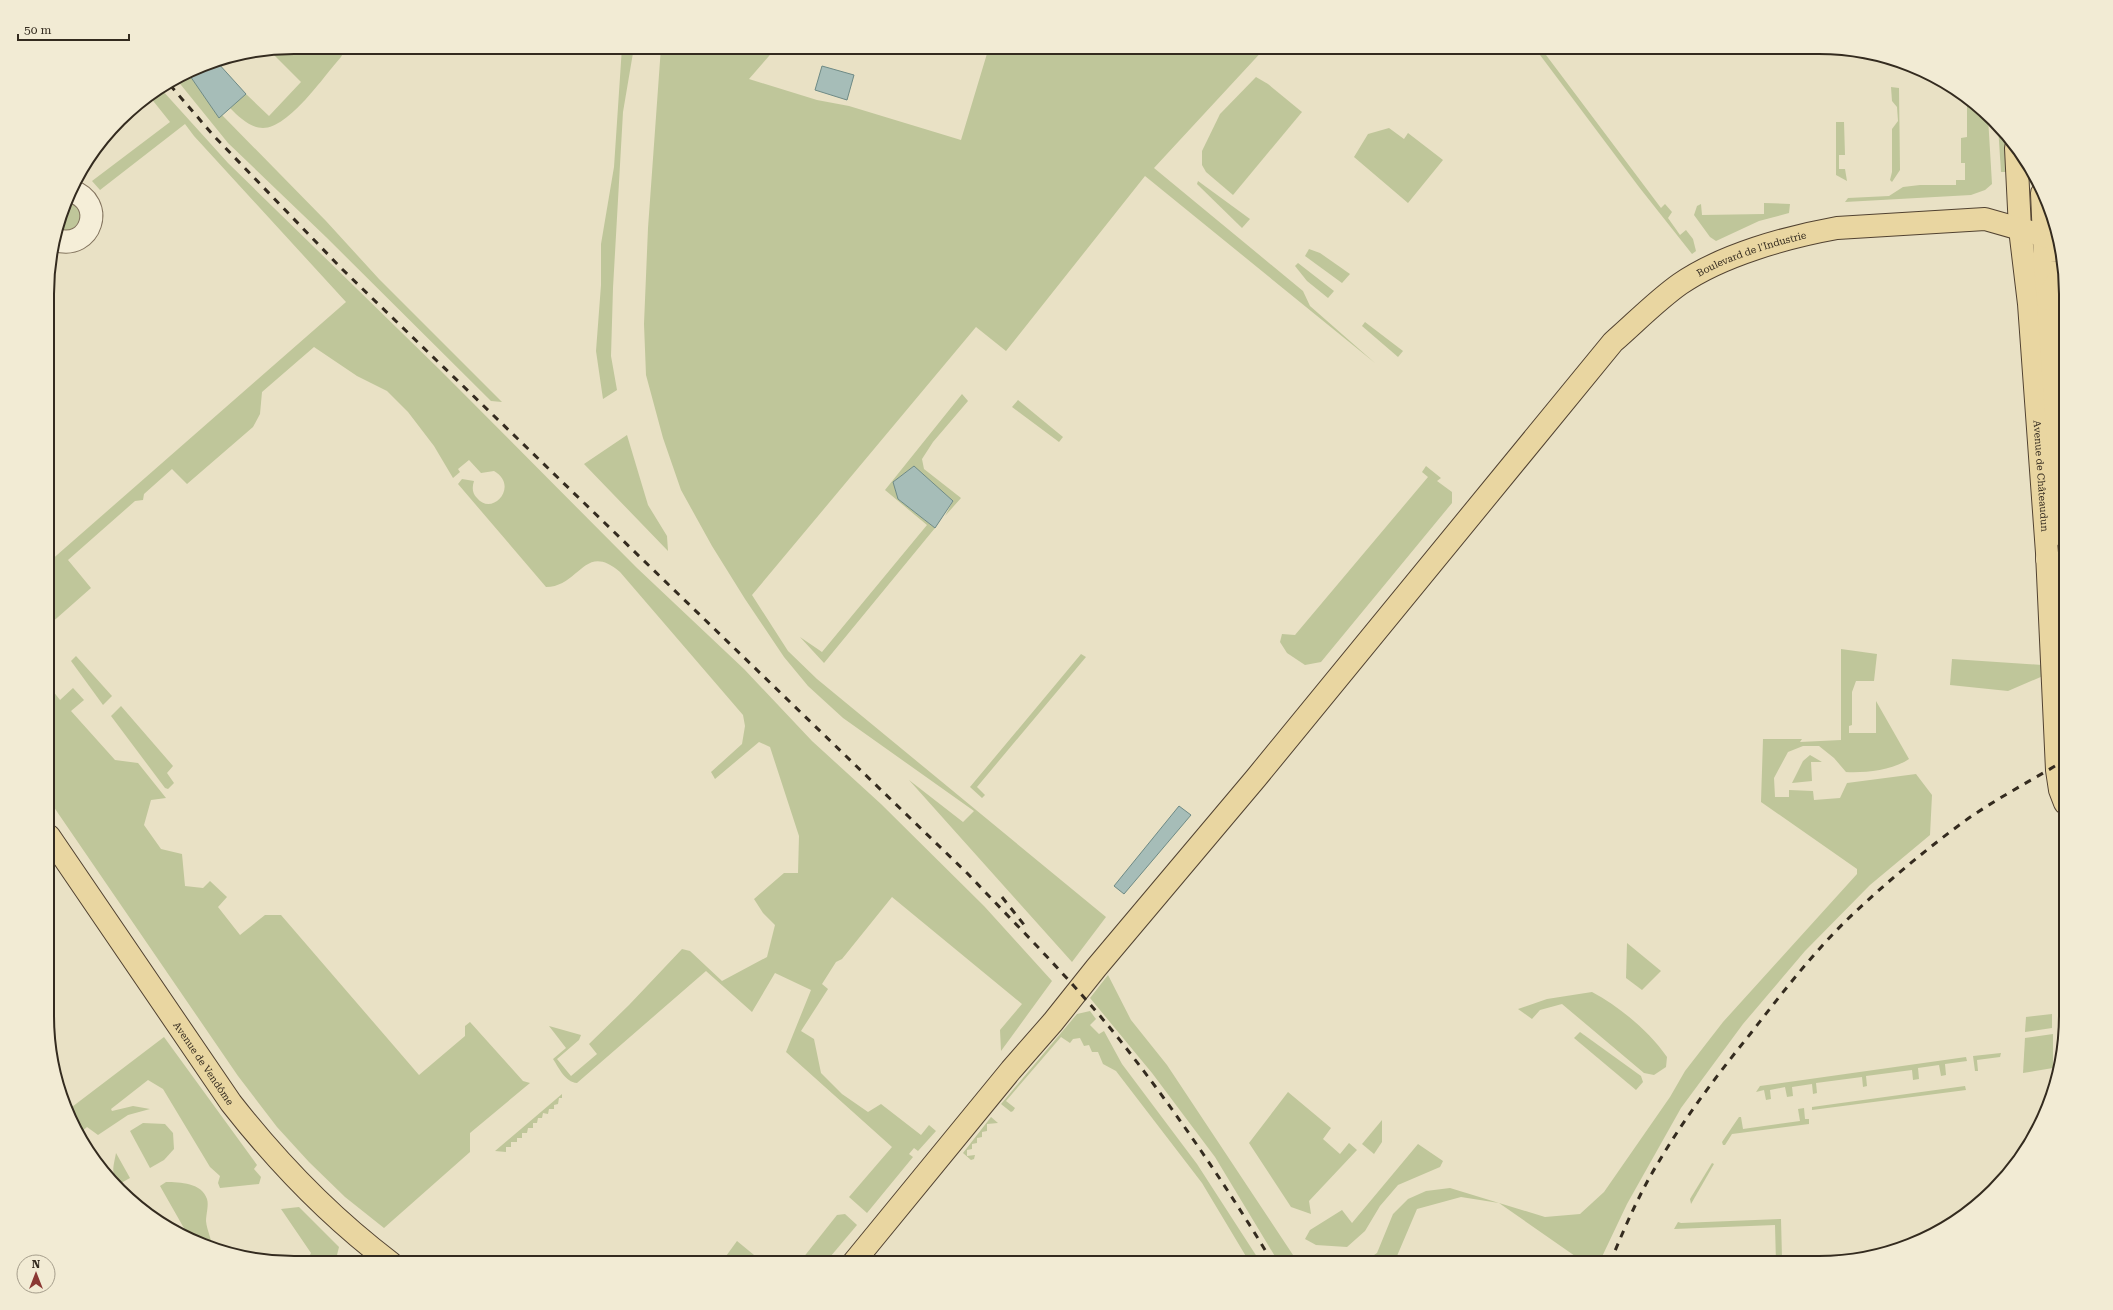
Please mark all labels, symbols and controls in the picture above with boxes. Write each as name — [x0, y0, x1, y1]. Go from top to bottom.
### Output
scale bar — [18, 16, 129, 42]
text: 50 m — [24, 23, 51, 37]
street label: Boulevard de l'Industrie — [1695, 229, 1808, 278]
street label: Avenue de Châteaudun — [2032, 420, 2051, 533]
street label: Avenue de Vendôme — [172, 1019, 236, 1107]
north arrow — [16, 1254, 56, 1294]
text: N — [32, 1258, 41, 1271]

